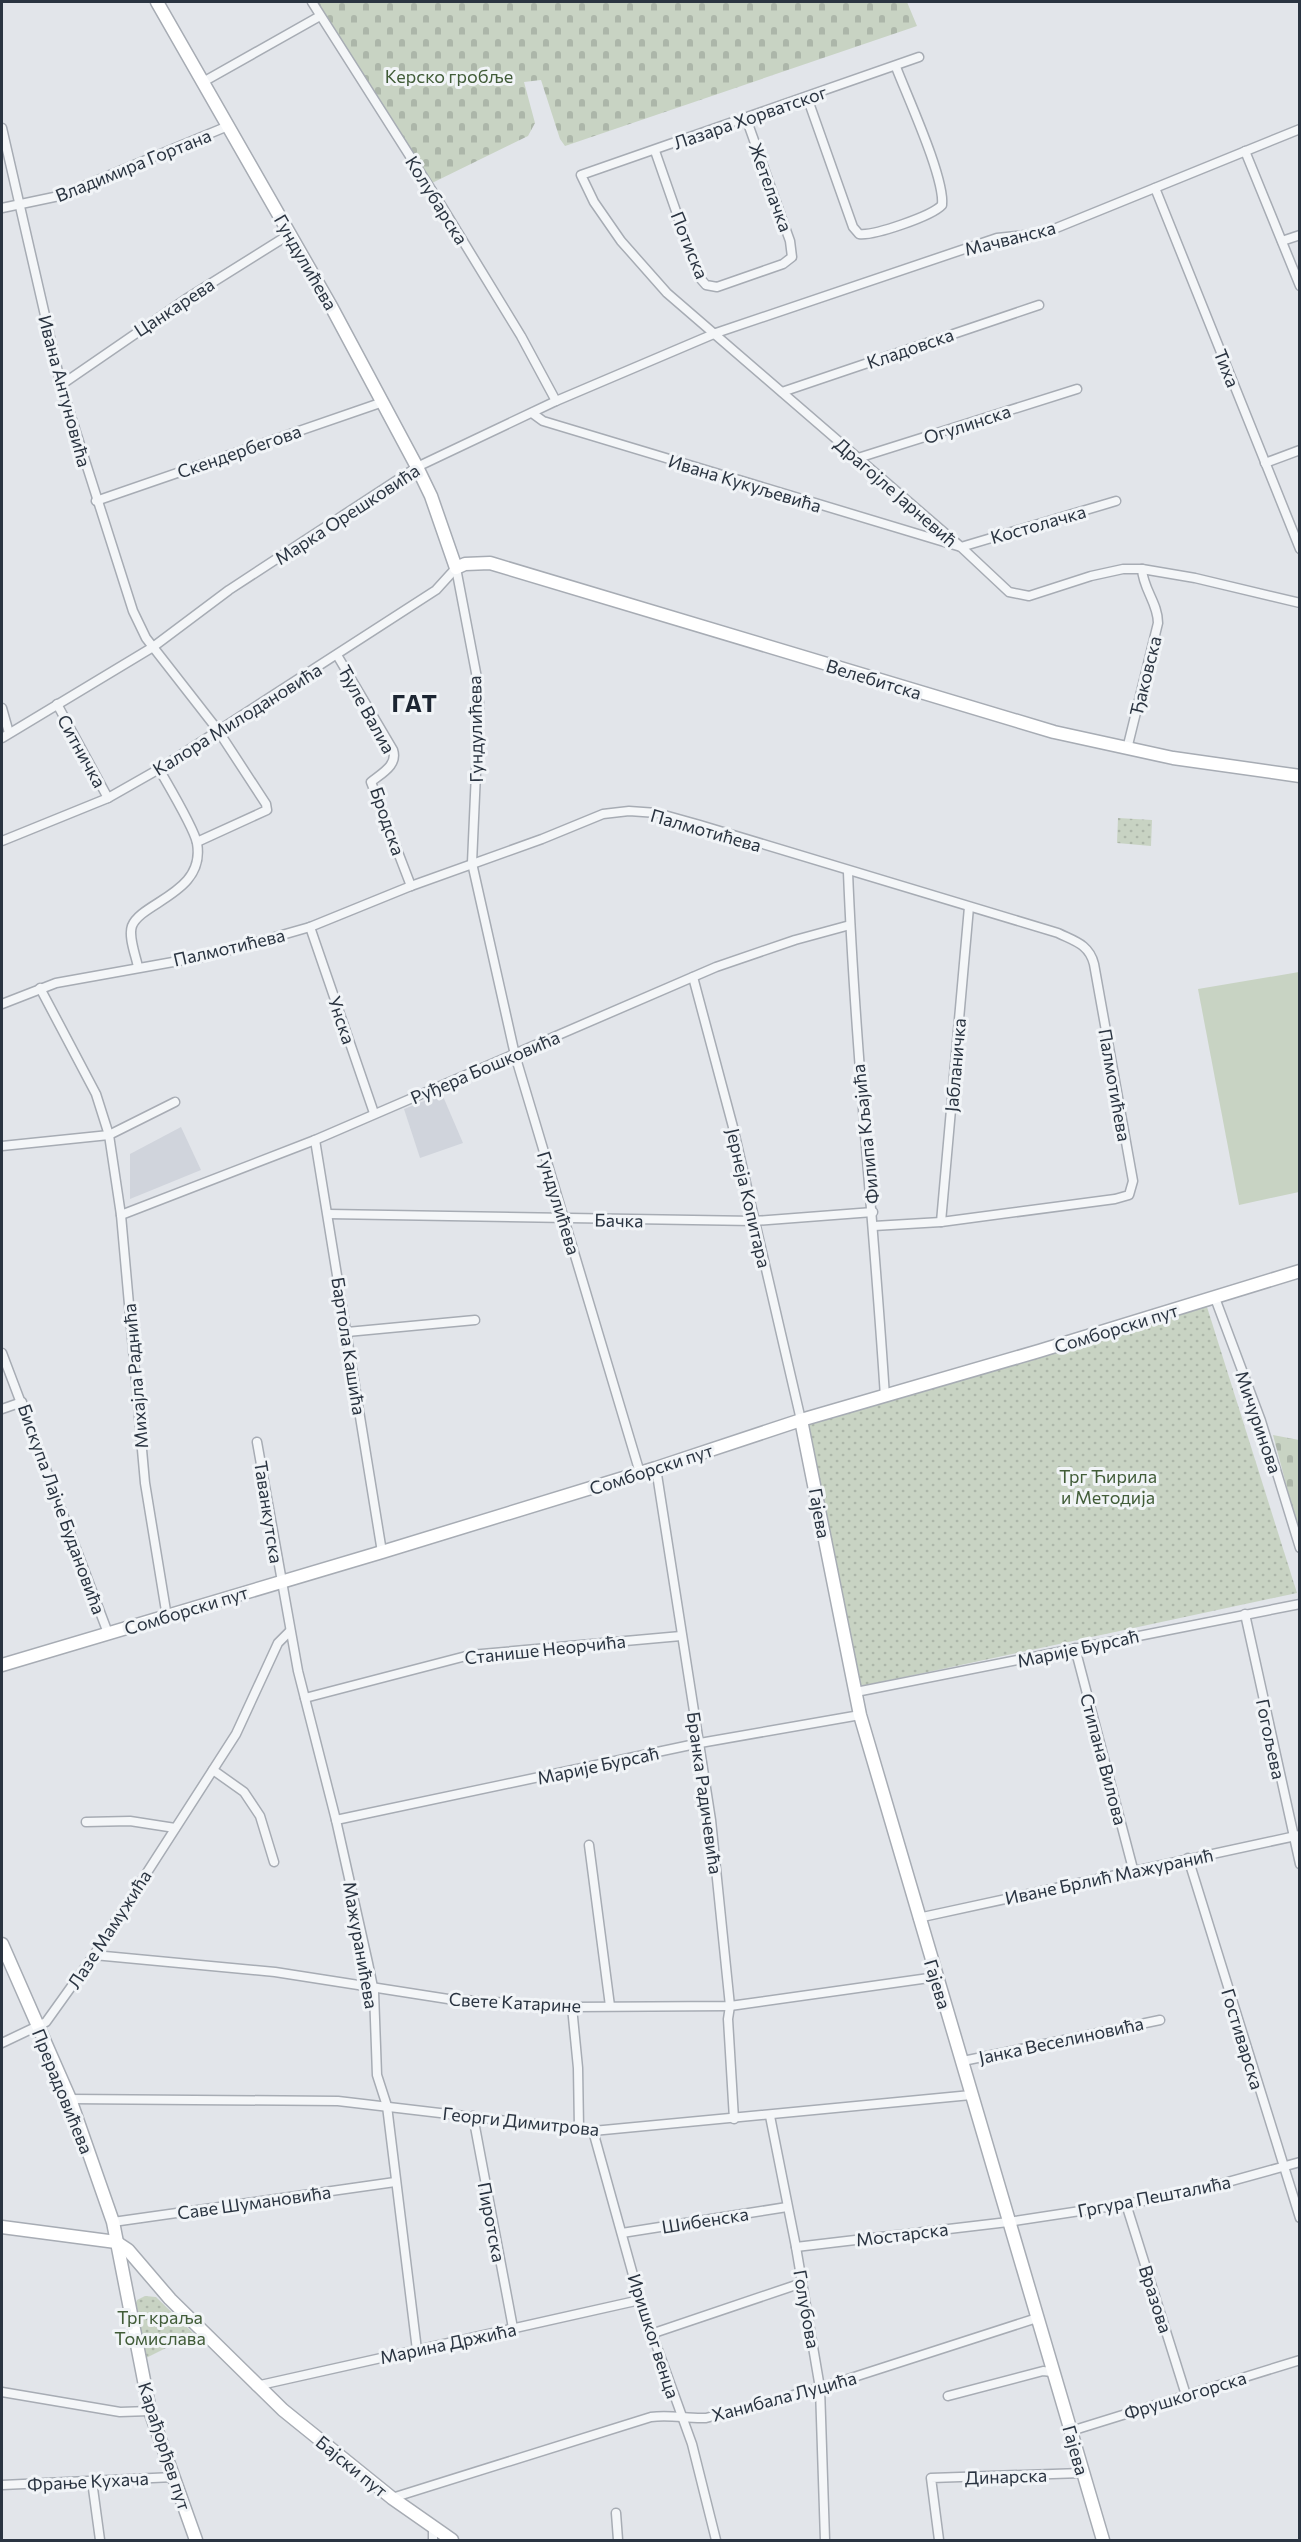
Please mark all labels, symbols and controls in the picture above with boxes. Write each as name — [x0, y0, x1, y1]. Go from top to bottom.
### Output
park label: Керско гробље — [385, 65, 513, 87]
street label: Лазара Хорватског — [670, 80, 830, 154]
street label: Владимира Гортана — [52, 124, 214, 206]
street label: Жетелачка — [745, 139, 797, 235]
street label: Колубарска — [401, 152, 473, 248]
street label: Потиска — [667, 208, 713, 282]
street label: Гундулићева — [270, 210, 342, 314]
street label: Мачванска — [962, 216, 1058, 260]
street label: Цанкарева — [130, 273, 218, 341]
street label: Ивана Антуновића — [34, 313, 96, 469]
street label: Кладовска — [864, 323, 956, 373]
street label: Тиха — [1209, 346, 1245, 390]
street label: Огулинска — [921, 400, 1013, 448]
street label: Скендербегова — [174, 419, 304, 483]
street label: Драгојле Јарневић — [830, 433, 962, 551]
street label: Ивана Кукуљевића — [666, 449, 824, 517]
street label: Марка Орешковића — [270, 459, 424, 569]
street label: Костолачка — [988, 500, 1088, 548]
street label: Ђаковска — [1124, 634, 1166, 718]
street label: Велебитска — [824, 654, 924, 704]
street label: Калора Милодановића — [149, 658, 325, 780]
street label: Ђуле Валиа — [334, 661, 400, 757]
street label: Гундулићева — [463, 675, 487, 783]
district label: ГАТ — [391, 688, 439, 717]
street label: Ситничка — [53, 711, 111, 791]
street label: Бродска — [366, 784, 410, 858]
street label: Палмотићева — [648, 804, 764, 856]
street label: Палмотићева — [171, 923, 287, 971]
street label: Унска — [324, 993, 360, 1047]
street label: Јабланичка — [940, 1017, 970, 1113]
street label: Руђера Бошковића — [407, 1026, 563, 1108]
street label: Палмотићева — [1094, 1027, 1136, 1143]
street label: Филипа Кљајића — [847, 1063, 883, 1205]
street label: Јернеја Копитара — [722, 1126, 776, 1270]
street label: Гундулићева — [533, 1149, 585, 1257]
street label: Бачка — [594, 1209, 644, 1231]
street label: Бартола Кашића — [327, 1275, 371, 1417]
street label: Сомборски пут — [1051, 1299, 1181, 1357]
street label: Михајла Раднића — [118, 1303, 152, 1449]
street label: Мичуринова — [1231, 1368, 1287, 1476]
street label: Бискупа Лајче Будановића — [14, 1401, 110, 1617]
street label: Сомборски пут — [587, 1439, 716, 1499]
street label: Таванкутска — [250, 1459, 288, 1565]
park label: Трг Ћирила и Методија — [1059, 1465, 1157, 1508]
street label: Гајева — [805, 1486, 835, 1540]
street label: Сомборски пут — [121, 1581, 251, 1639]
street label: Марије Бурсаћ — [1015, 1624, 1141, 1672]
street label: Станише Неорчића — [463, 1630, 627, 1668]
street label: Стипана Вилова — [1076, 1691, 1132, 1827]
street label: Гогољева — [1252, 1697, 1290, 1781]
street label: Бранка Радичевића — [683, 1710, 727, 1876]
street label: Марије Бурсаћ — [535, 1741, 661, 1789]
street label: Иване Брлић Мажуранић — [1003, 1843, 1215, 1909]
street label: Лазе Мамужића — [62, 1865, 156, 1993]
street label: Мажуранићева — [339, 1880, 383, 2010]
street label: Гајева — [920, 1956, 956, 2012]
street label: Гостиварска — [1217, 1986, 1269, 2092]
street label: Свете Катарине — [448, 1988, 582, 2016]
street label: Јанка Веселиновића — [977, 2012, 1145, 2068]
street label: Прерадовићева — [28, 2025, 98, 2157]
street label: Георги Димитрова — [442, 2102, 600, 2140]
street label: Гргура Пешталића — [1075, 2170, 1233, 2222]
street label: Саве Шумановића — [176, 2180, 332, 2224]
street label: Пиротска — [473, 2180, 511, 2264]
street label: Шибенска — [660, 2202, 750, 2238]
street label: Мостарска — [854, 2217, 950, 2251]
street label: Вразова — [1135, 2262, 1177, 2336]
street label: Голубова — [789, 2268, 825, 2350]
street label: Иришког венца — [623, 2271, 685, 2401]
park label: Трг краља Томислава — [114, 2306, 206, 2349]
street label: Марина Држића — [378, 2318, 518, 2368]
street label: Ханибала Луцића — [709, 2366, 859, 2426]
street label: Фрушкогорска — [1121, 2366, 1249, 2424]
street label: Карађорђев пут — [134, 2379, 196, 2513]
street label: Гајева — [1058, 2422, 1094, 2478]
street label: Бајски пут — [312, 2431, 393, 2502]
street label: Динарска — [964, 2464, 1048, 2488]
street label: Фрање Кухача — [27, 2467, 149, 2495]

